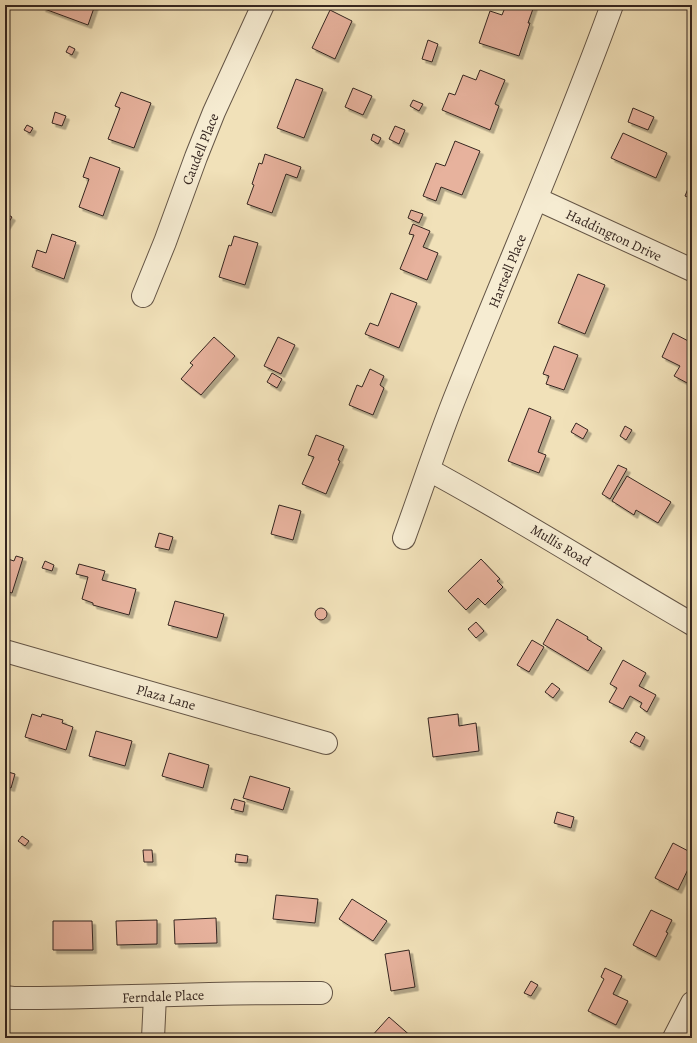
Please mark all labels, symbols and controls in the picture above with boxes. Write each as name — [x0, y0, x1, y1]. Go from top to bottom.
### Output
street label: Caudell Place — [177, 110, 223, 188]
street label: Haddington Drive — [563, 205, 665, 266]
street label: Hartsell Place — [484, 231, 531, 311]
street label: Mullis Road — [527, 520, 595, 571]
street label: Plaza Lane — [134, 680, 198, 715]
street label: Ferndale Place — [122, 986, 204, 1007]

